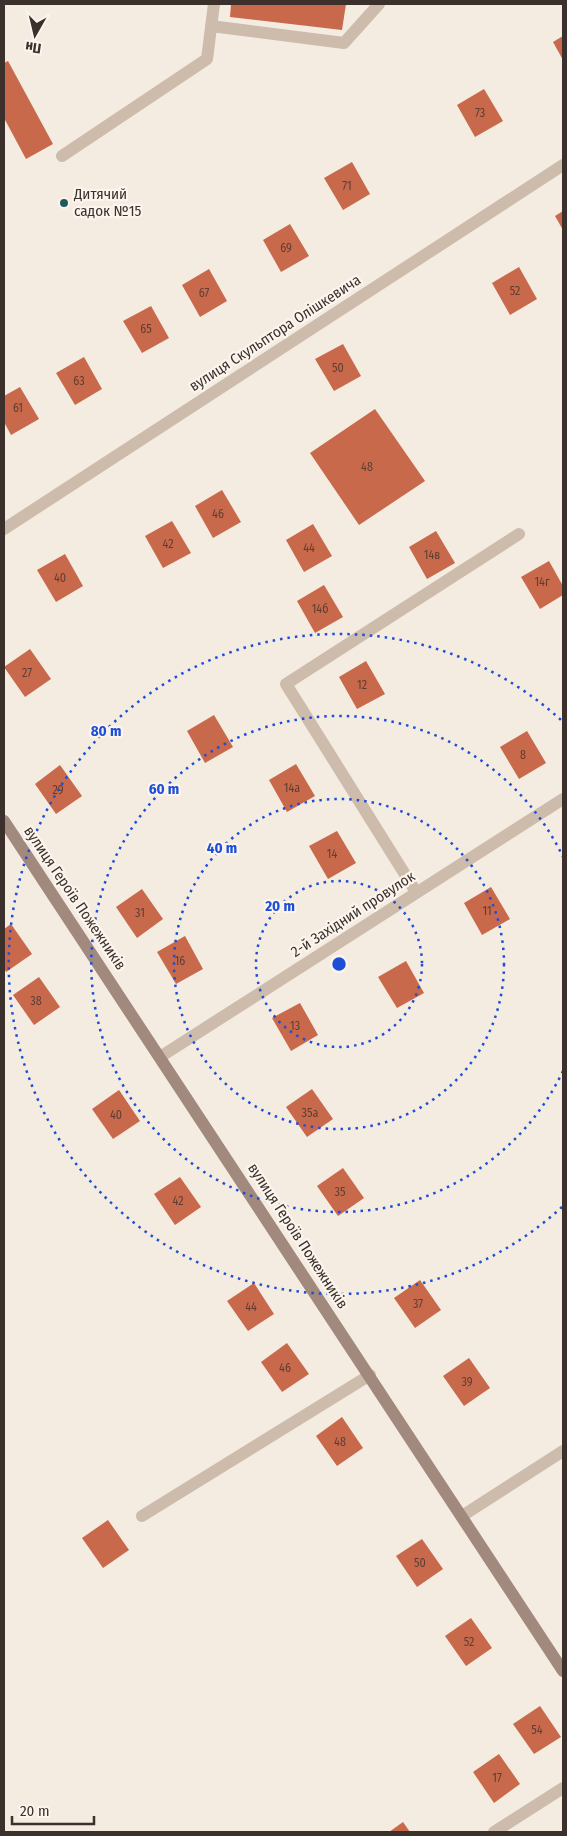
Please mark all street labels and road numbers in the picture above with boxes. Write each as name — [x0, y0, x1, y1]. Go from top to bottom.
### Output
street label: вулиця Скульптора Олішкевича — [186, 271, 364, 395]
street label: вулиця Героїв Пожежників — [20, 823, 130, 973]
street label: 2-й Західний провулок — [288, 867, 418, 961]
street label: вулиця Героїв Пожежників — [244, 1160, 352, 1312]

